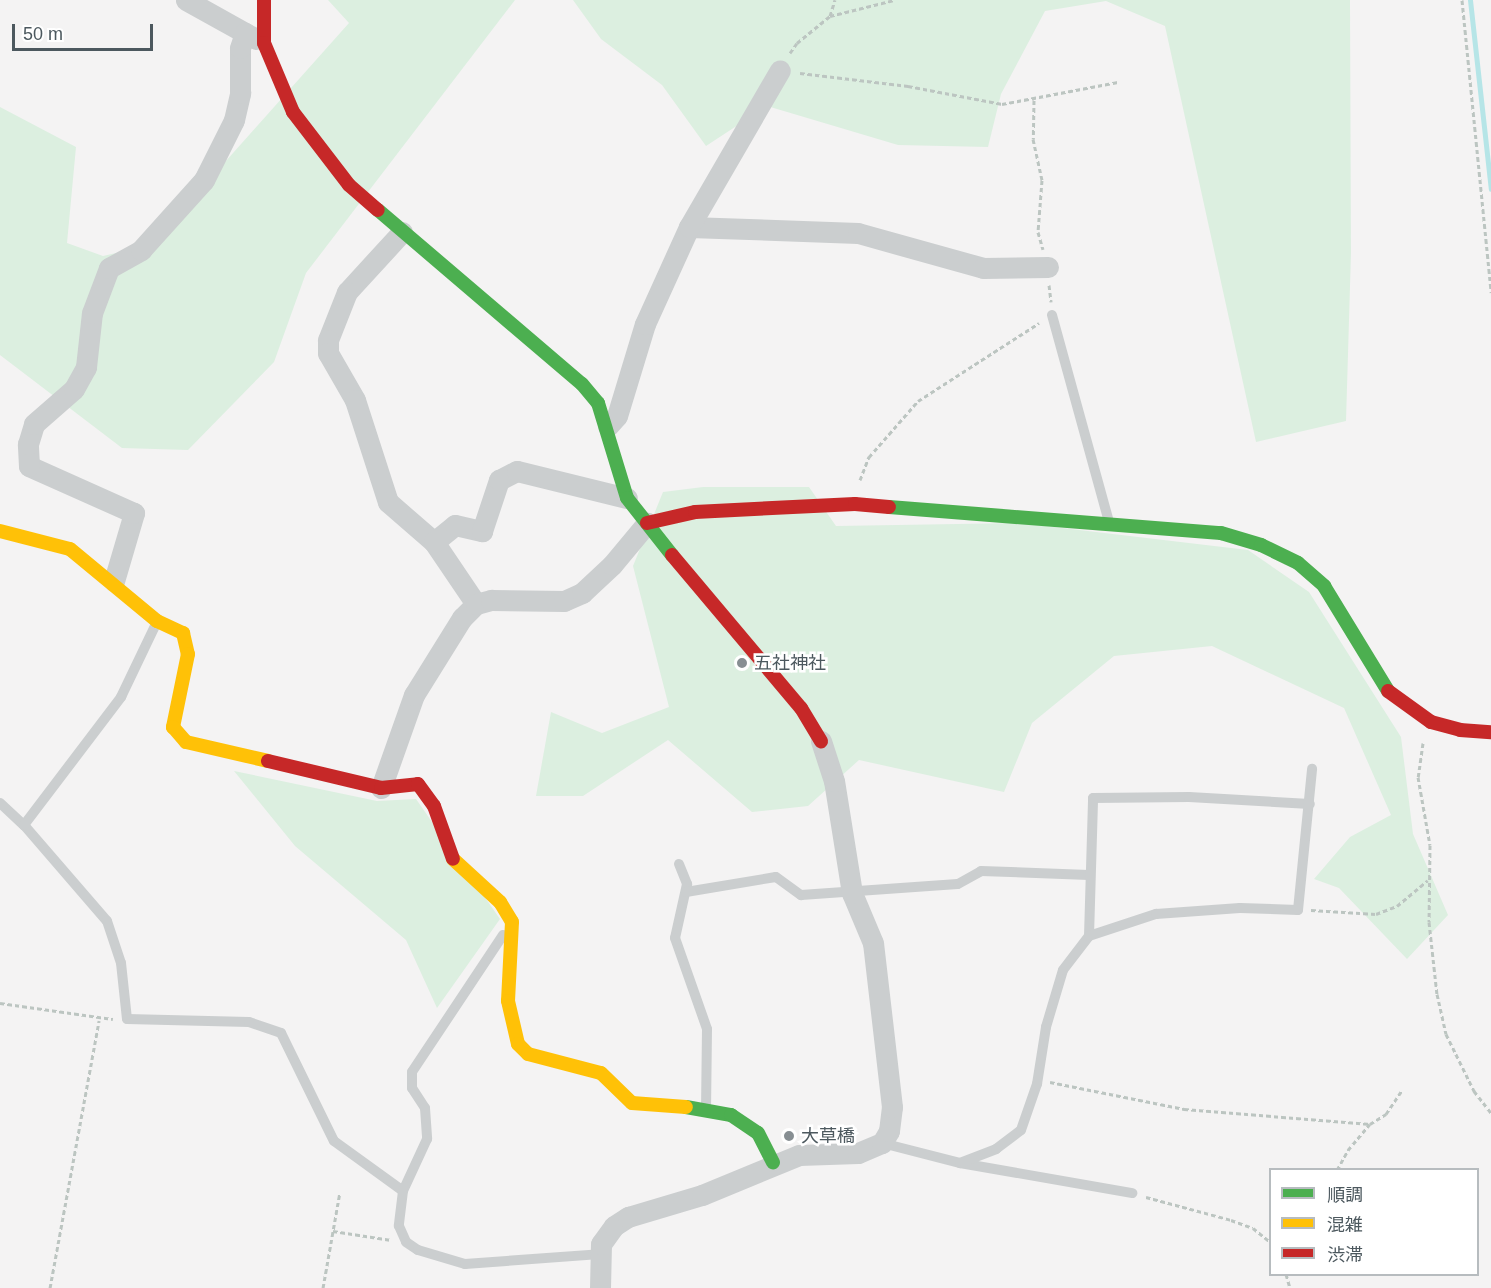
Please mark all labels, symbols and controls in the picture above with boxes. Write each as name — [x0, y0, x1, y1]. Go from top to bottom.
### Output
scale bar — [15, 12, 156, 50]
text: 50 m — [23, 24, 63, 44]
place label: 五社神社 — [754, 652, 826, 674]
marker: 五社神社 — [735, 656, 749, 670]
place label: 大草橋 — [801, 1125, 855, 1147]
marker: 大草橋 — [782, 1129, 796, 1143]
legend — [1269, 1168, 1479, 1276]
text: 順調 — [1327, 1185, 1363, 1205]
text: 混雑 — [1327, 1215, 1363, 1235]
text: 渋滞 — [1327, 1245, 1363, 1265]

